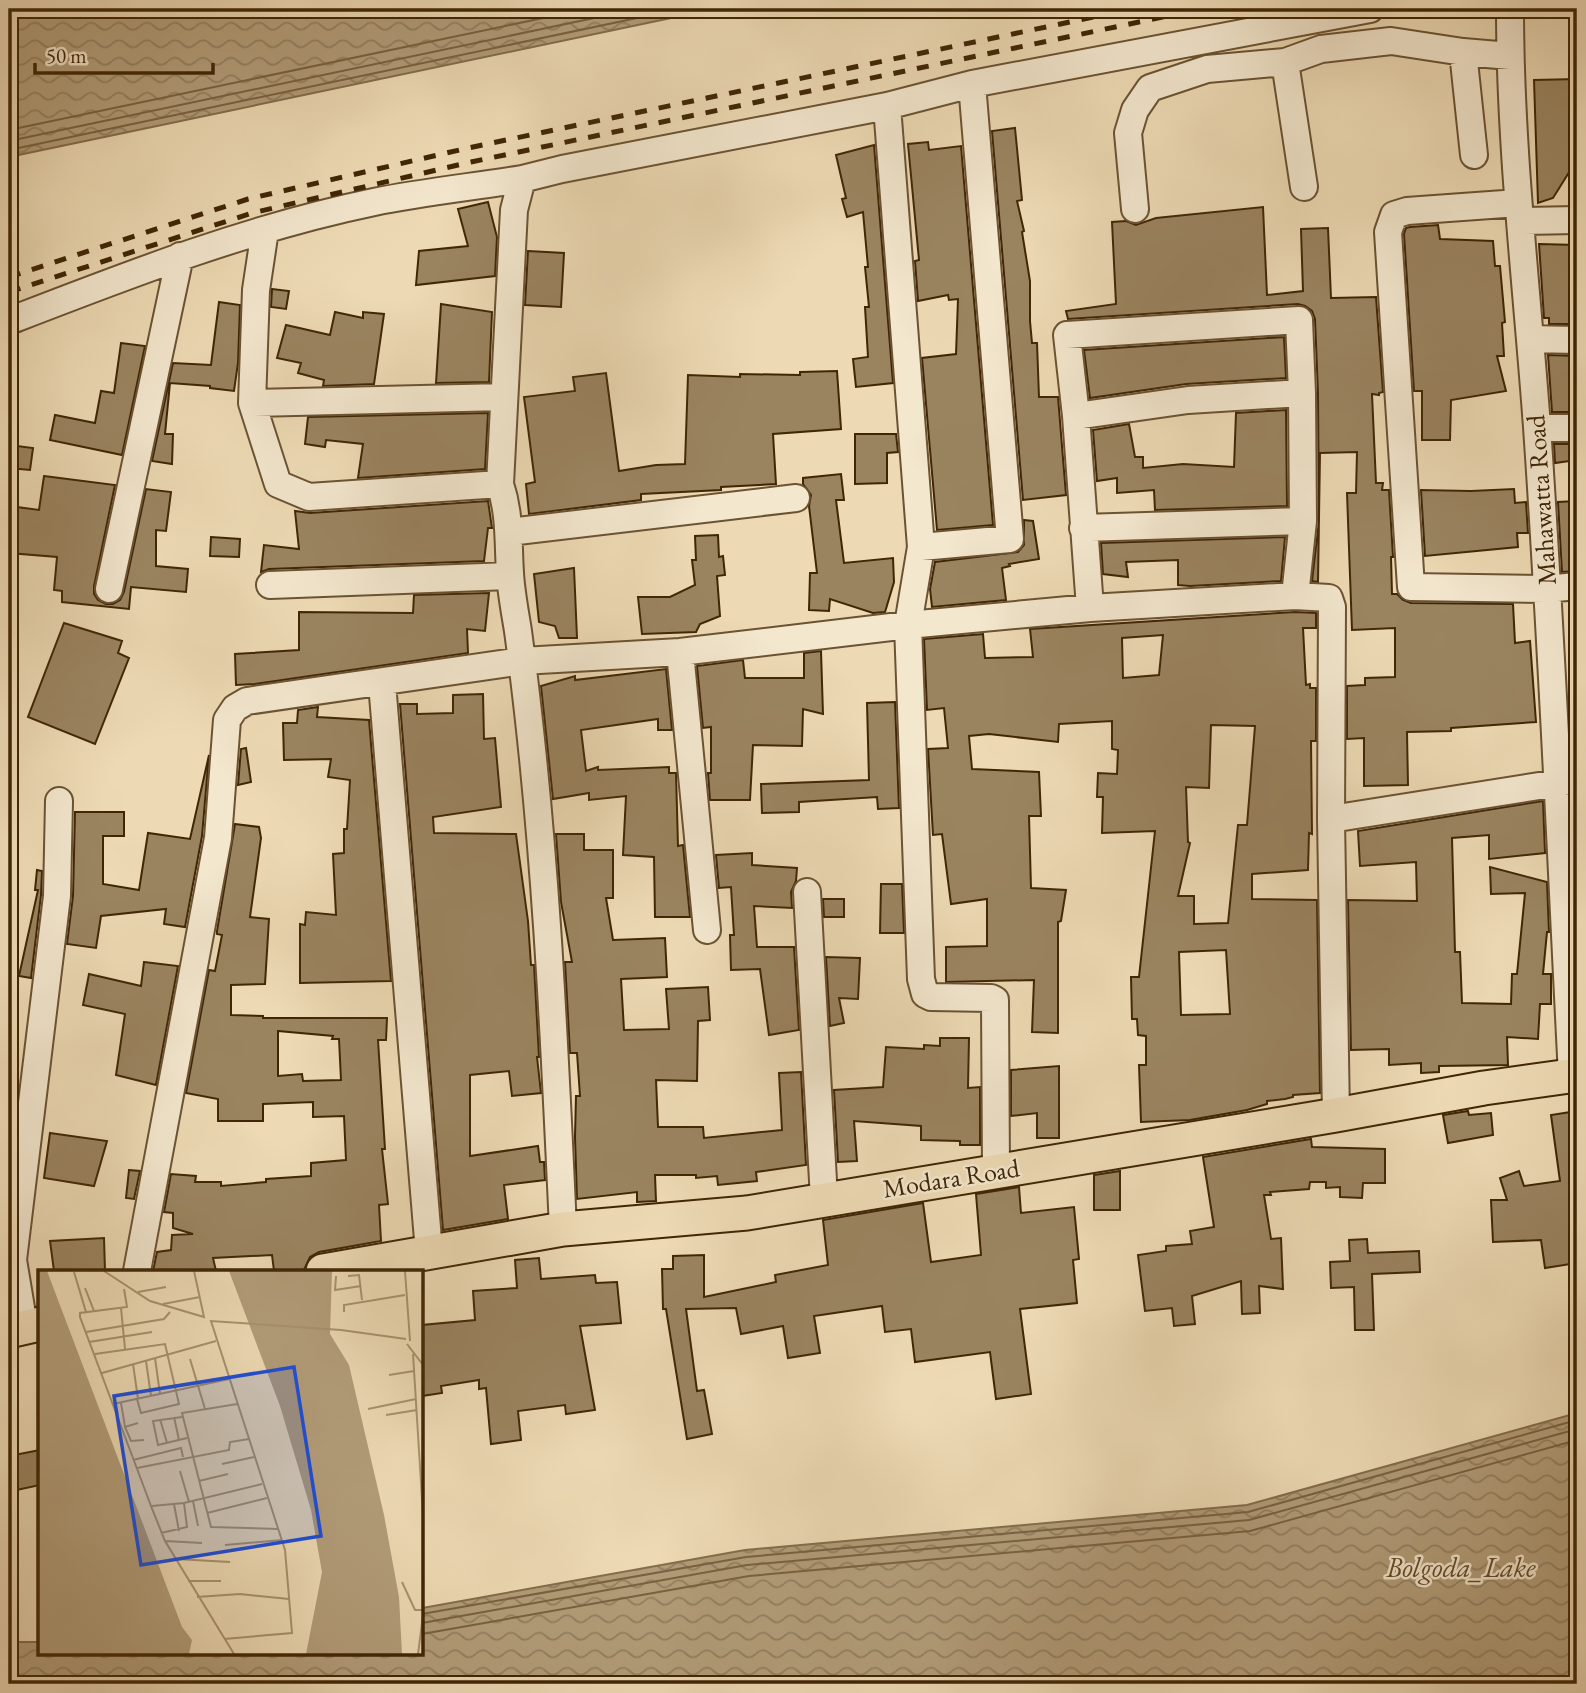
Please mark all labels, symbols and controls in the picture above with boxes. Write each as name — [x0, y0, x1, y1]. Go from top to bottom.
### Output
scale bar — [35, 32, 214, 76]
text: 50 m — [46, 42, 87, 69]
street label: Mahawatta Road — [1518, 413, 1564, 586]
street label: Modara Road — [880, 1150, 1023, 1206]
inset map — [38, 1270, 424, 1654]
water label: Bolgoda_Lake — [1385, 1549, 1536, 1585]

